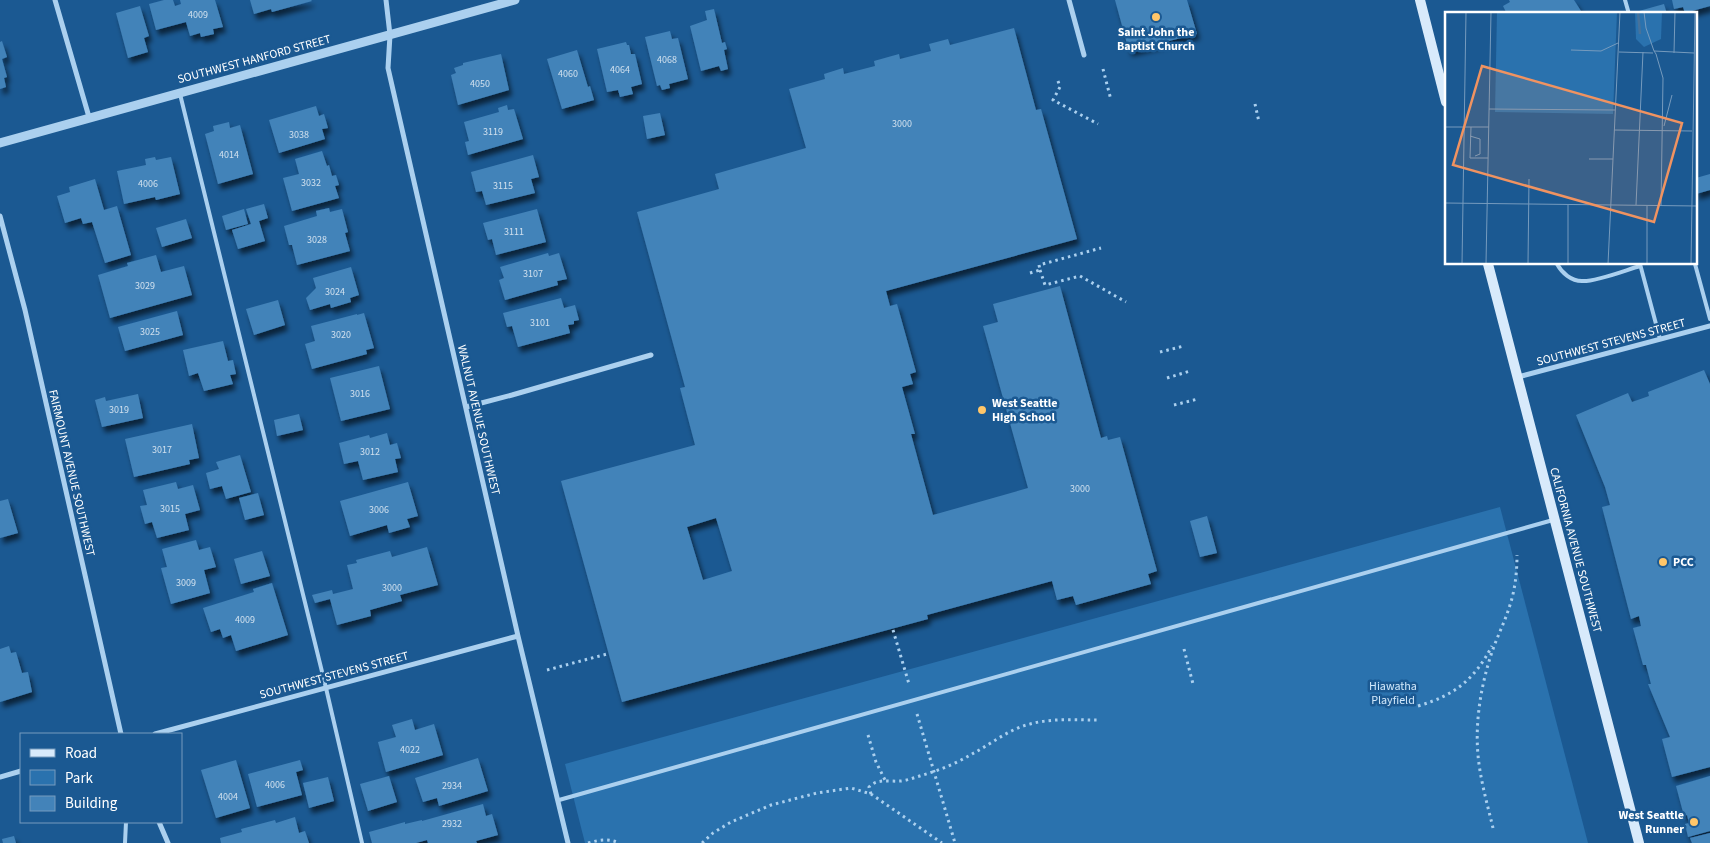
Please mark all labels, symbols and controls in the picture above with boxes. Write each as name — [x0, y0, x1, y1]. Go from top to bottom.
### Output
house number: 4009 — [188, 8, 208, 22]
marker: Saint John the Baptist Church — [1150, 11, 1162, 23]
inset map — [1445, 12, 1698, 265]
place label: Saint John the Baptist Church — [1117, 24, 1195, 55]
street label: SOUTHWEST HANFORD STREET — [176, 31, 333, 88]
house number: 4068 — [657, 53, 677, 67]
house number: 4064 — [610, 63, 630, 77]
house number: 4060 — [558, 67, 578, 81]
house number: 4050 — [470, 77, 490, 91]
house number: 3000 — [892, 117, 912, 131]
house number: 3119 — [483, 125, 503, 139]
house number: 3038 — [289, 128, 309, 142]
house number: 4014 — [219, 148, 239, 162]
house number: 3032 — [301, 176, 321, 190]
house number: 4006 — [138, 177, 158, 191]
house number: 3115 — [493, 179, 513, 193]
house number: 3111 — [504, 225, 524, 239]
house number: 3028 — [307, 233, 327, 247]
house number: 3107 — [523, 267, 543, 281]
house number: 3029 — [135, 279, 155, 293]
house number: 3024 — [325, 285, 345, 299]
street label: SOUTHWEST STEVENS STREET — [1535, 314, 1688, 371]
house number: 3101 — [530, 316, 550, 330]
house number: 3025 — [140, 325, 160, 339]
house number: 3020 — [331, 328, 351, 342]
street label: WALNUT AVENUE SOUTHWEST — [453, 343, 504, 498]
house number: 3016 — [350, 387, 370, 401]
street label: FAIRMOUNT AVENUE SOUTHWEST — [44, 388, 99, 559]
place label: West Seattle High School — [992, 395, 1058, 426]
house number: 3019 — [109, 403, 129, 417]
marker: West Seattle High School — [976, 404, 988, 416]
house number: 3017 — [152, 443, 172, 457]
house number: 3012 — [360, 445, 380, 459]
street label: CALIFORNIA AVENUE SOUTHWEST — [1545, 466, 1606, 635]
house number: 3000 — [1070, 482, 1090, 496]
house number: 3015 — [160, 502, 180, 516]
house number: 3006 — [369, 503, 389, 517]
place label: PCC — [1673, 554, 1694, 571]
marker: PCC — [1657, 556, 1669, 568]
house number: 3009 — [176, 576, 196, 590]
house number: 3000 — [382, 581, 402, 595]
house number: 4009 — [235, 613, 255, 627]
street label: SOUTHWEST STEVENS STREET — [258, 647, 411, 704]
park label: Hiawatha Playfield — [1369, 678, 1417, 709]
legend — [20, 733, 182, 823]
text: Road — [65, 743, 97, 764]
house number: 4022 — [400, 743, 420, 757]
text: Park — [65, 768, 94, 789]
house number: 4006 — [265, 778, 285, 792]
house number: 2934 — [442, 779, 462, 793]
house number: 4004 — [218, 790, 238, 804]
text: Building — [65, 793, 118, 814]
place label: West Seattle Runner — [1618, 807, 1684, 838]
marker: West Seattle Runner — [1688, 816, 1700, 828]
house number: 2932 — [442, 817, 462, 831]

